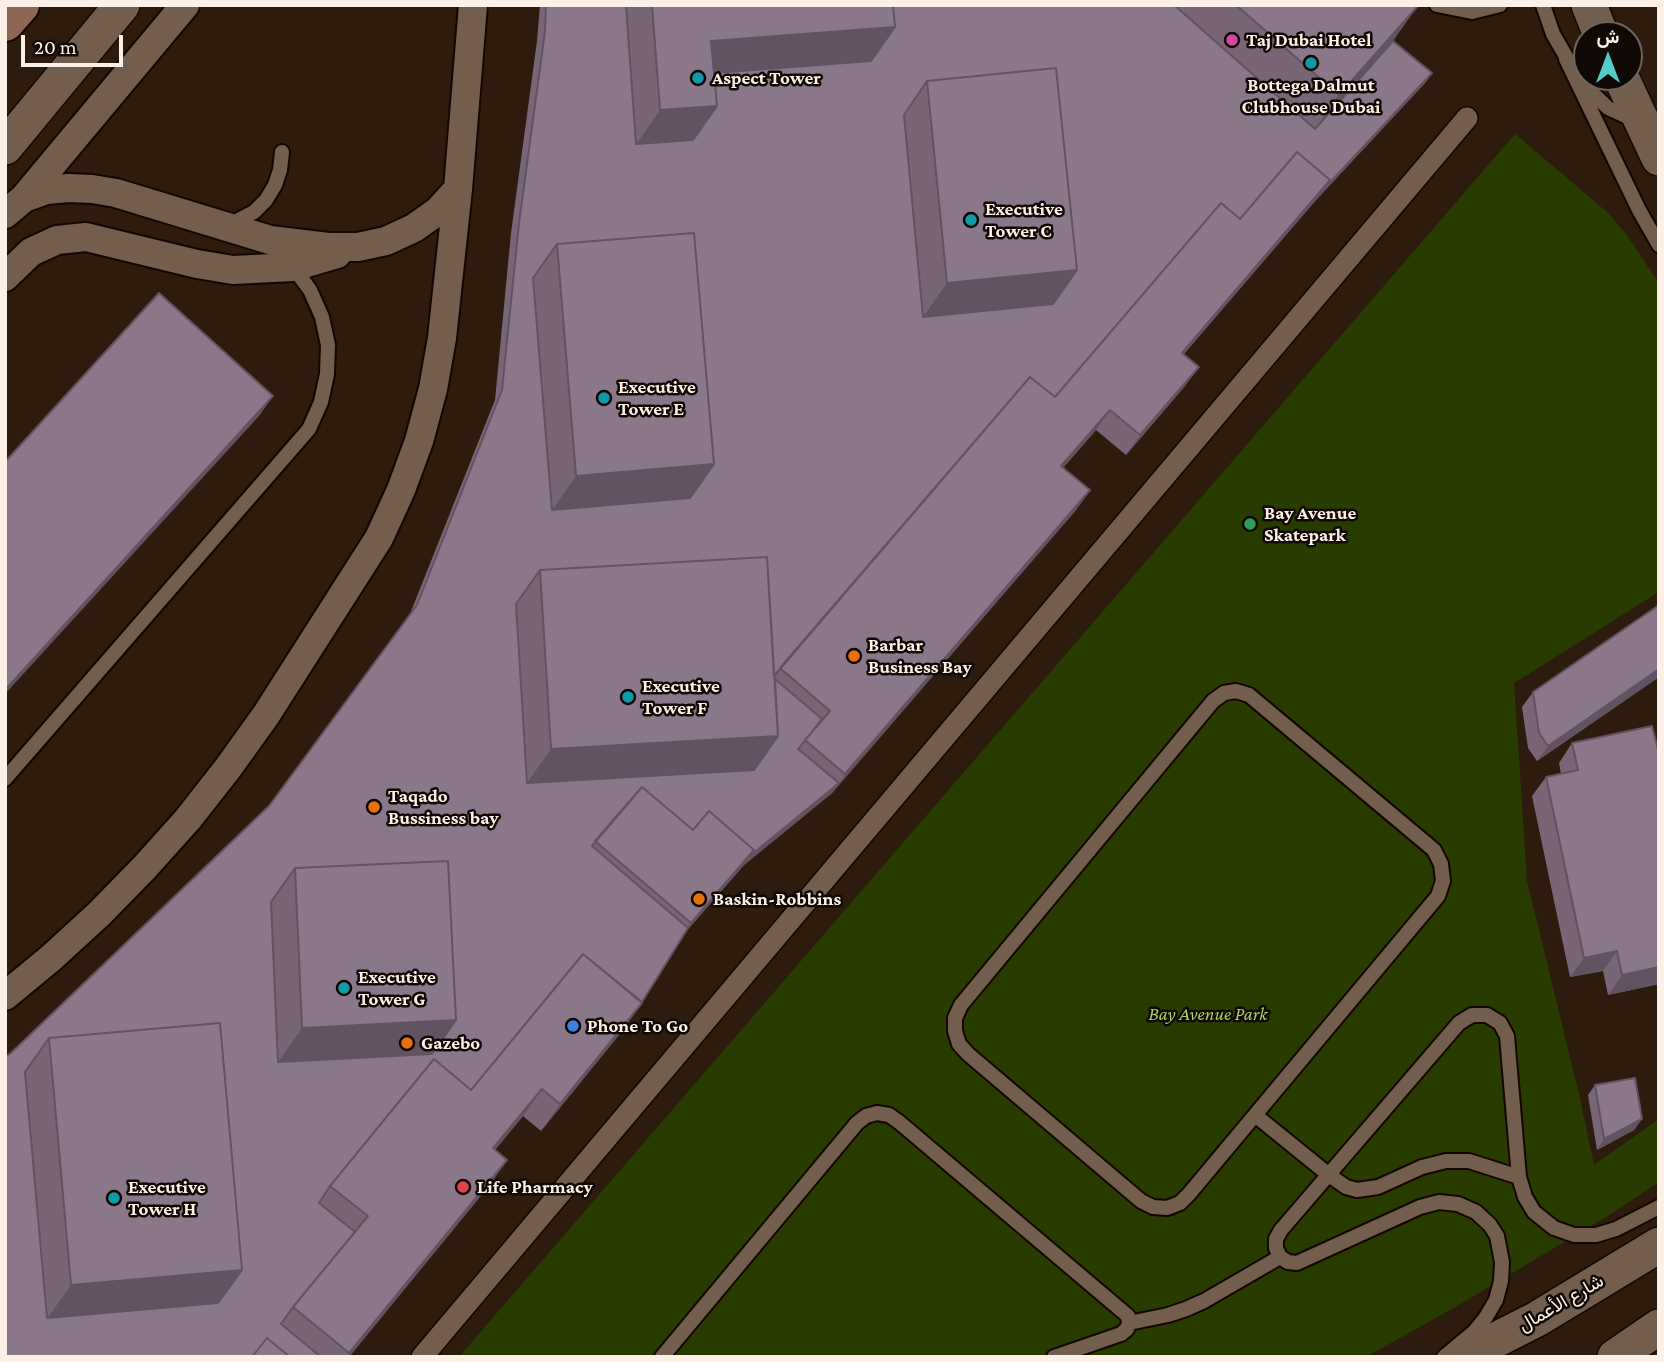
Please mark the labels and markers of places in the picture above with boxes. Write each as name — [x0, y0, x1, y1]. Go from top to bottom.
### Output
place label: Taj Dubai Hotel — [1246, 29, 1371, 51]
marker: Taj Dubai Hotel — [1224, 32, 1240, 48]
marker: Bottega Dalmut Clubhouse Dubai — [1303, 55, 1319, 71]
place label: Aspect Tower — [712, 67, 821, 89]
marker: Aspect Tower — [690, 70, 706, 86]
place label: Bottega Dalmut Clubhouse Dubai — [1242, 74, 1380, 118]
place label: Executive Tower C — [985, 198, 1063, 242]
marker: Executive Tower C — [963, 212, 979, 228]
place label: Executive Tower E — [618, 376, 696, 420]
marker: Executive Tower E — [596, 390, 612, 406]
place label: Bay Avenue Skatepark — [1264, 502, 1356, 546]
marker: Bay Avenue Skatepark — [1242, 516, 1258, 532]
place label: Barbar Business Bay — [868, 634, 972, 678]
marker: Barbar Business Bay — [846, 648, 862, 664]
place label: Executive Tower F — [642, 675, 720, 719]
marker: Executive Tower F — [620, 689, 636, 705]
place label: Taqado Bussiness bay — [388, 785, 499, 829]
marker: Taqado Bussiness bay — [366, 799, 382, 815]
place label: Baskin-Robbins — [713, 888, 841, 910]
marker: Baskin-Robbins — [691, 891, 707, 907]
place label: Executive Tower G — [358, 966, 436, 1010]
marker: Executive Tower G — [336, 980, 352, 996]
place label: Phone To Go — [587, 1015, 688, 1037]
marker: Phone To Go — [565, 1018, 581, 1034]
place label: Gazebo — [421, 1032, 480, 1054]
marker: Gazebo — [399, 1035, 415, 1051]
place label: Executive Tower H — [128, 1176, 206, 1220]
place label: Life Pharmacy — [477, 1176, 593, 1198]
marker: Life Pharmacy — [455, 1179, 471, 1195]
marker: Executive Tower H — [106, 1190, 122, 1206]

